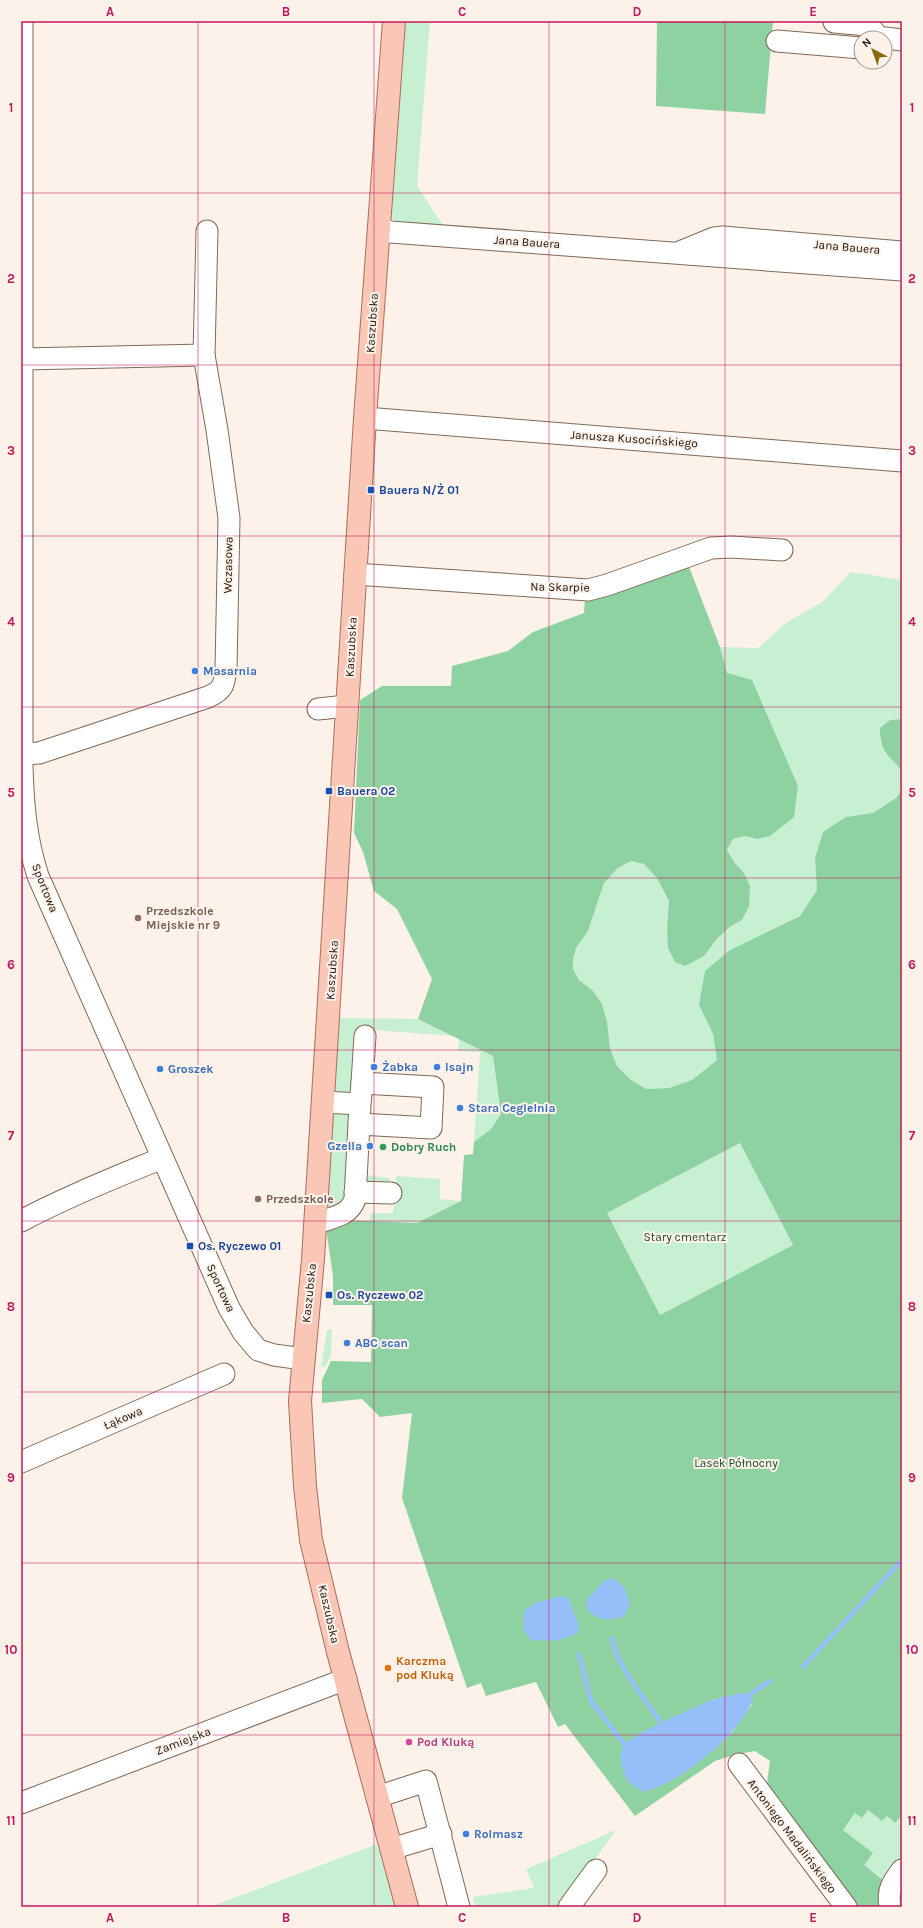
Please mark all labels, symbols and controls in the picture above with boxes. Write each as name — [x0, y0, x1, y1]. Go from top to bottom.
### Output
text: A — [106, 4, 114, 19]
text: B — [282, 4, 290, 19]
text: C — [458, 4, 466, 19]
text: D — [633, 4, 642, 19]
text: E — [809, 4, 817, 19]
north arrow — [853, 30, 893, 70]
text: N — [860, 35, 874, 50]
text: 1 — [9, 100, 13, 115]
text: 1 — [910, 100, 914, 115]
street label: Jana Bauera — [493, 233, 561, 251]
street label: Jana Bauera — [813, 237, 881, 257]
text: 2 — [7, 271, 15, 286]
text: 2 — [908, 271, 916, 286]
street label: Kaszubska — [363, 293, 381, 353]
street label: Janusza Kusocińskiego — [570, 428, 698, 450]
text: 3 — [7, 443, 15, 458]
text: 3 — [908, 443, 916, 458]
place label: Bauera N/Ż 01 — [379, 483, 459, 497]
marker: Bauera N/Ż 01 — [366, 485, 376, 495]
street label: Wczasowa — [221, 536, 235, 594]
street label: Na Skarpie — [530, 579, 590, 595]
text: 4 — [7, 614, 15, 629]
text: 4 — [908, 614, 916, 629]
street label: Kaszubska — [342, 617, 360, 677]
place label: Masarnia — [203, 664, 257, 678]
marker: Masarnia — [190, 666, 200, 676]
place label: Bauera 02 — [337, 784, 395, 798]
text: 5 — [7, 785, 15, 800]
text: 5 — [908, 785, 916, 800]
marker: Bauera 02 — [324, 786, 334, 796]
street label: Sportowa — [29, 861, 61, 915]
place label: Przedszkole Miejskie nr 9 — [146, 904, 220, 932]
marker: Przedszkole Miejskie nr 9 — [133, 913, 143, 923]
street label: Kaszubska — [323, 940, 341, 1000]
text: 6 — [7, 957, 15, 972]
text: 6 — [908, 957, 916, 972]
place label: Żabka — [382, 1060, 418, 1074]
place label: Isajn — [445, 1060, 474, 1074]
place label: Groszek — [168, 1062, 213, 1076]
marker: Żabka — [369, 1062, 379, 1072]
marker: Isajn — [432, 1062, 442, 1072]
marker: Groszek — [155, 1064, 165, 1074]
place label: Stara Cegielnia — [468, 1101, 556, 1115]
marker: Stara Cegielnia — [455, 1103, 465, 1113]
text: 7 — [8, 1128, 15, 1143]
text: 7 — [909, 1128, 916, 1143]
place label: Gzella — [327, 1139, 362, 1153]
place label: Dobry Ruch — [391, 1140, 456, 1154]
marker: Gzella — [365, 1141, 375, 1151]
marker: Dobry Ruch — [378, 1142, 388, 1152]
place label: Przedszkole — [266, 1192, 334, 1206]
marker: Przedszkole — [253, 1194, 263, 1204]
park label: Stary cmentarz — [643, 1230, 727, 1244]
place label: Os. Ryczewo 01 — [198, 1239, 281, 1253]
marker: Os. Ryczewo 01 — [185, 1241, 195, 1251]
street label: Sportowa — [204, 1262, 238, 1314]
street label: Kaszubska — [299, 1262, 319, 1324]
place label: Os. Ryczewo 02 — [337, 1288, 423, 1302]
marker: Os. Ryczewo 02 — [324, 1290, 334, 1300]
text: 8 — [7, 1299, 15, 1314]
text: 8 — [908, 1299, 916, 1314]
place label: ABC scan — [355, 1336, 408, 1350]
marker: ABC scan — [342, 1338, 352, 1348]
street label: Łąkowa — [101, 1404, 145, 1432]
park label: Lasek Północny — [694, 1456, 778, 1470]
text: 9 — [7, 1470, 15, 1485]
text: 9 — [908, 1470, 916, 1485]
street label: Kaszubska — [315, 1583, 343, 1645]
text: 10 — [5, 1642, 17, 1657]
text: 10 — [906, 1642, 918, 1657]
place label: Karczma pod Kluką — [396, 1654, 454, 1682]
marker: Karczma pod Kluką — [383, 1663, 393, 1673]
street label: Zamiejska — [153, 1724, 213, 1758]
place label: Pod Kluką — [417, 1735, 474, 1749]
marker: Pod Kluką — [404, 1737, 414, 1747]
street label: Antoniego Madalińskiego — [745, 1776, 839, 1896]
text: 11 — [6, 1813, 16, 1828]
text: 11 — [907, 1813, 917, 1828]
place label: Rolmasz — [474, 1827, 523, 1841]
marker: Rolmasz — [461, 1829, 471, 1839]
text: A — [106, 1910, 114, 1925]
text: B — [282, 1910, 290, 1925]
text: C — [458, 1910, 466, 1925]
text: D — [633, 1910, 642, 1925]
text: E — [809, 1910, 817, 1925]

